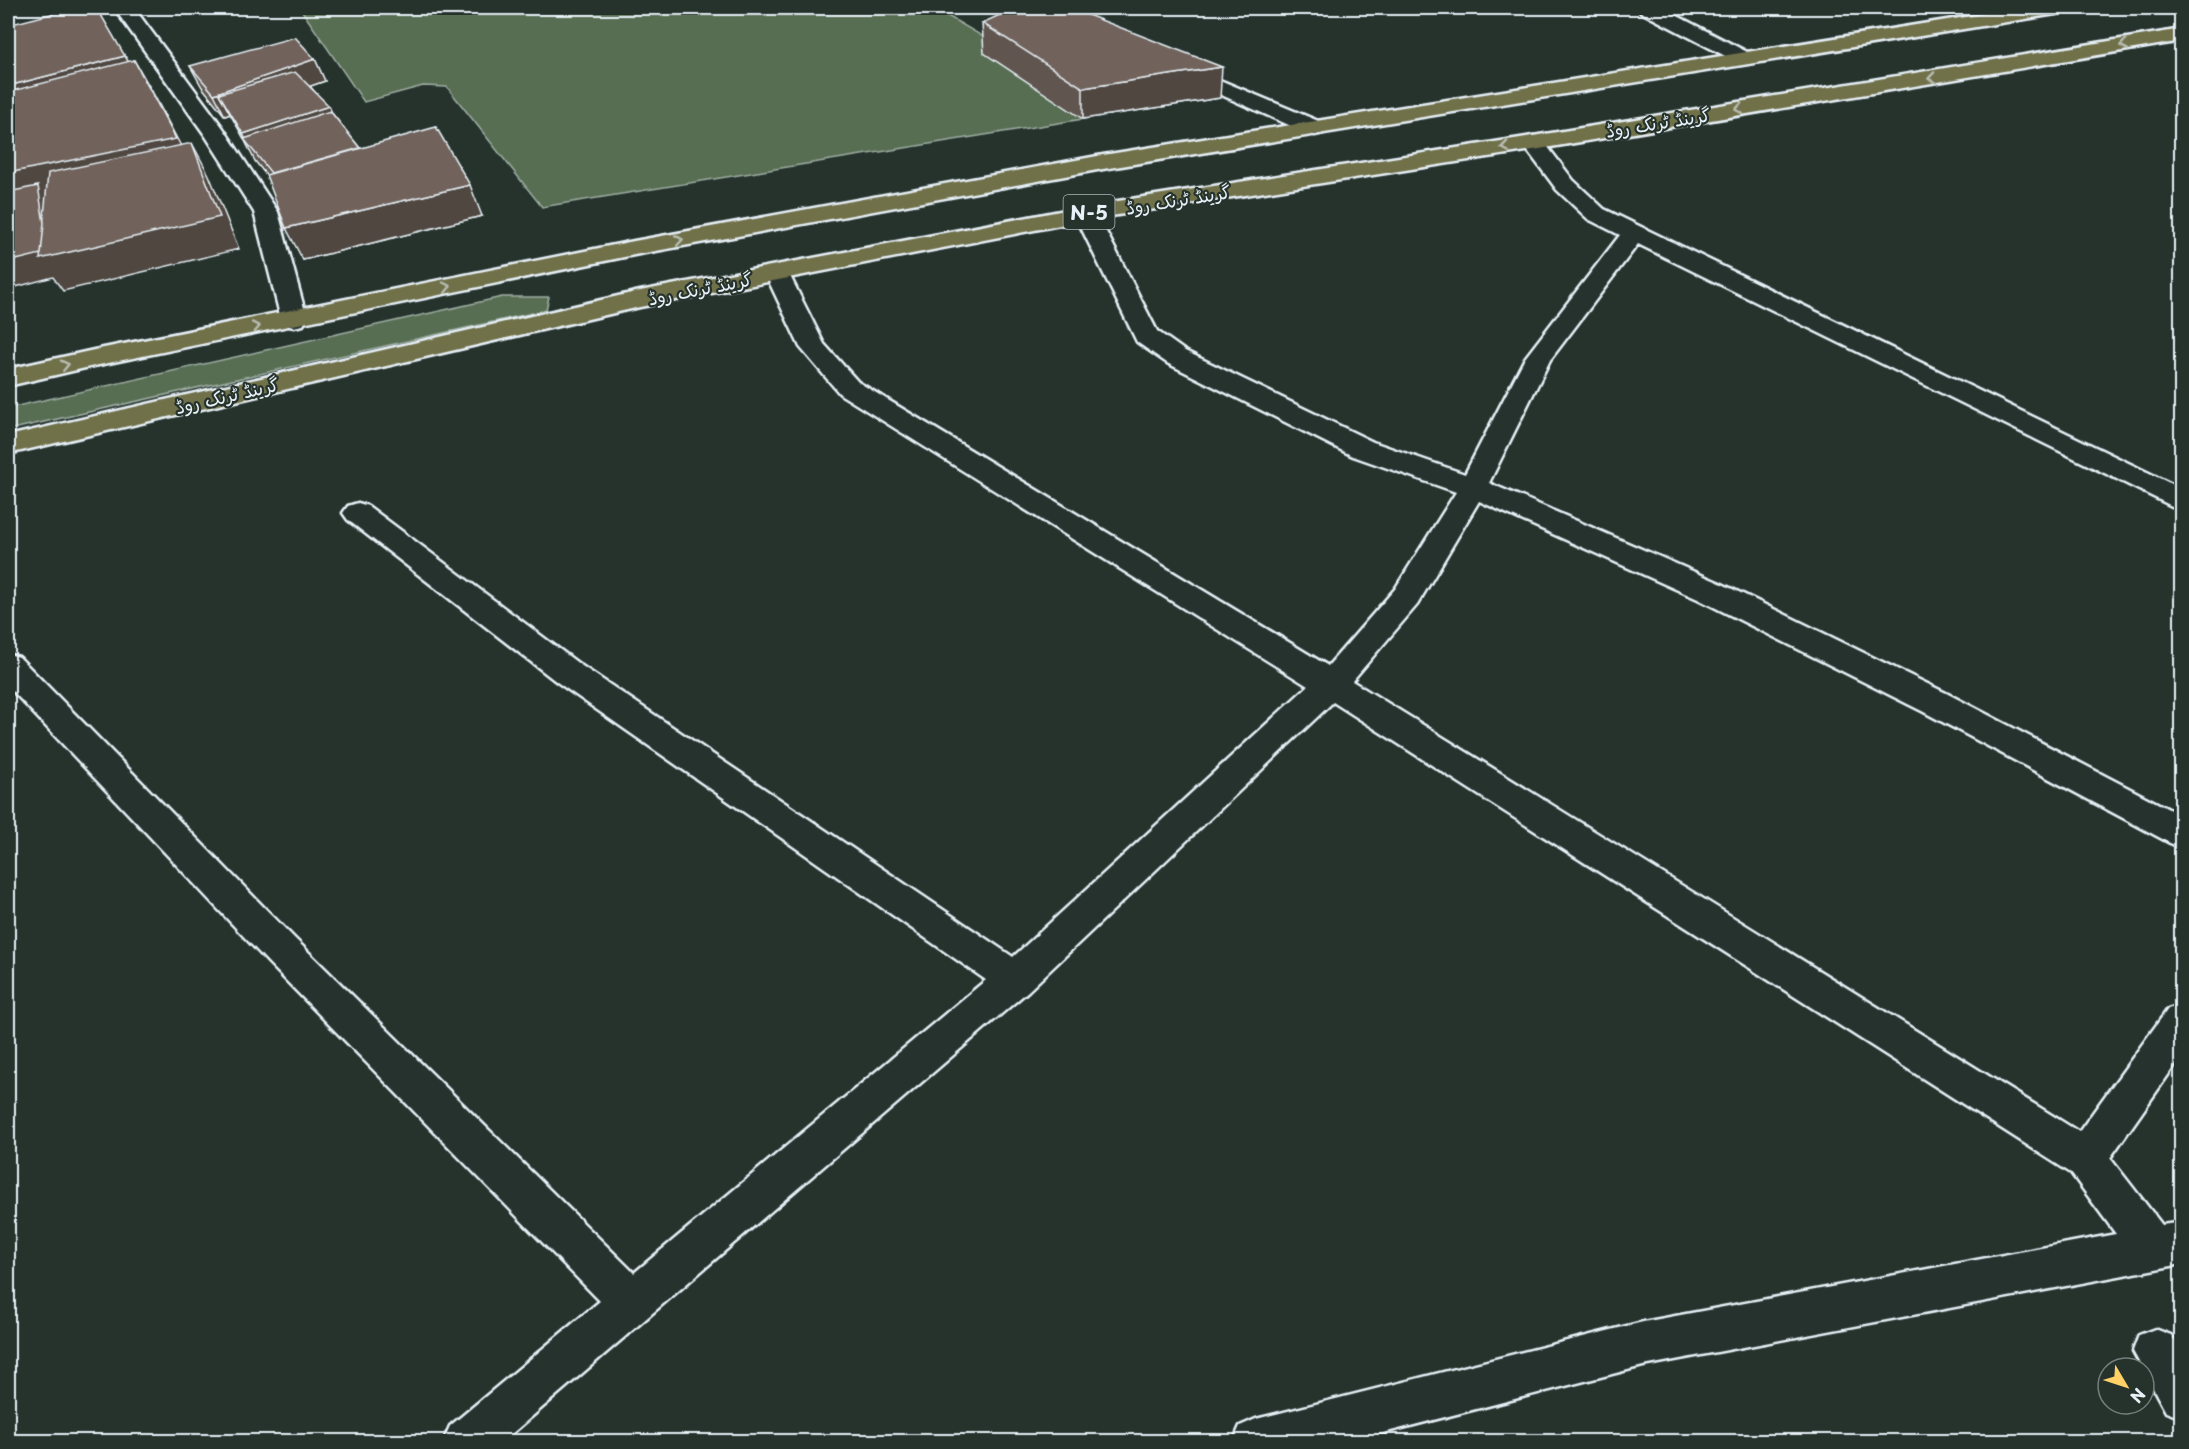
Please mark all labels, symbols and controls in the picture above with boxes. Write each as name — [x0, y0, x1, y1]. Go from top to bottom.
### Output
one-way arrow — [2119, 38, 2129, 51]
one-way arrow — [1927, 71, 1936, 83]
street label: گرینڈ ٹرنک روڈ — [1604, 100, 1712, 144]
one-way arrow — [1735, 102, 1745, 115]
one-way arrow — [1501, 141, 1510, 153]
street label: گرینڈ ٹرنک روڈ — [1124, 177, 1232, 221]
road number: N-5 — [1064, 195, 1114, 229]
one-way arrow — [673, 234, 683, 247]
street label: گرینڈ ٹرنک روڈ — [646, 265, 755, 311]
one-way arrow — [441, 282, 451, 295]
one-way arrow — [250, 321, 260, 334]
one-way arrow — [59, 360, 69, 373]
street label: گرینڈ ٹرنک روڈ — [173, 370, 282, 420]
north arrow — [2096, 1356, 2156, 1416]
text: N — [2125, 1384, 2152, 1409]

